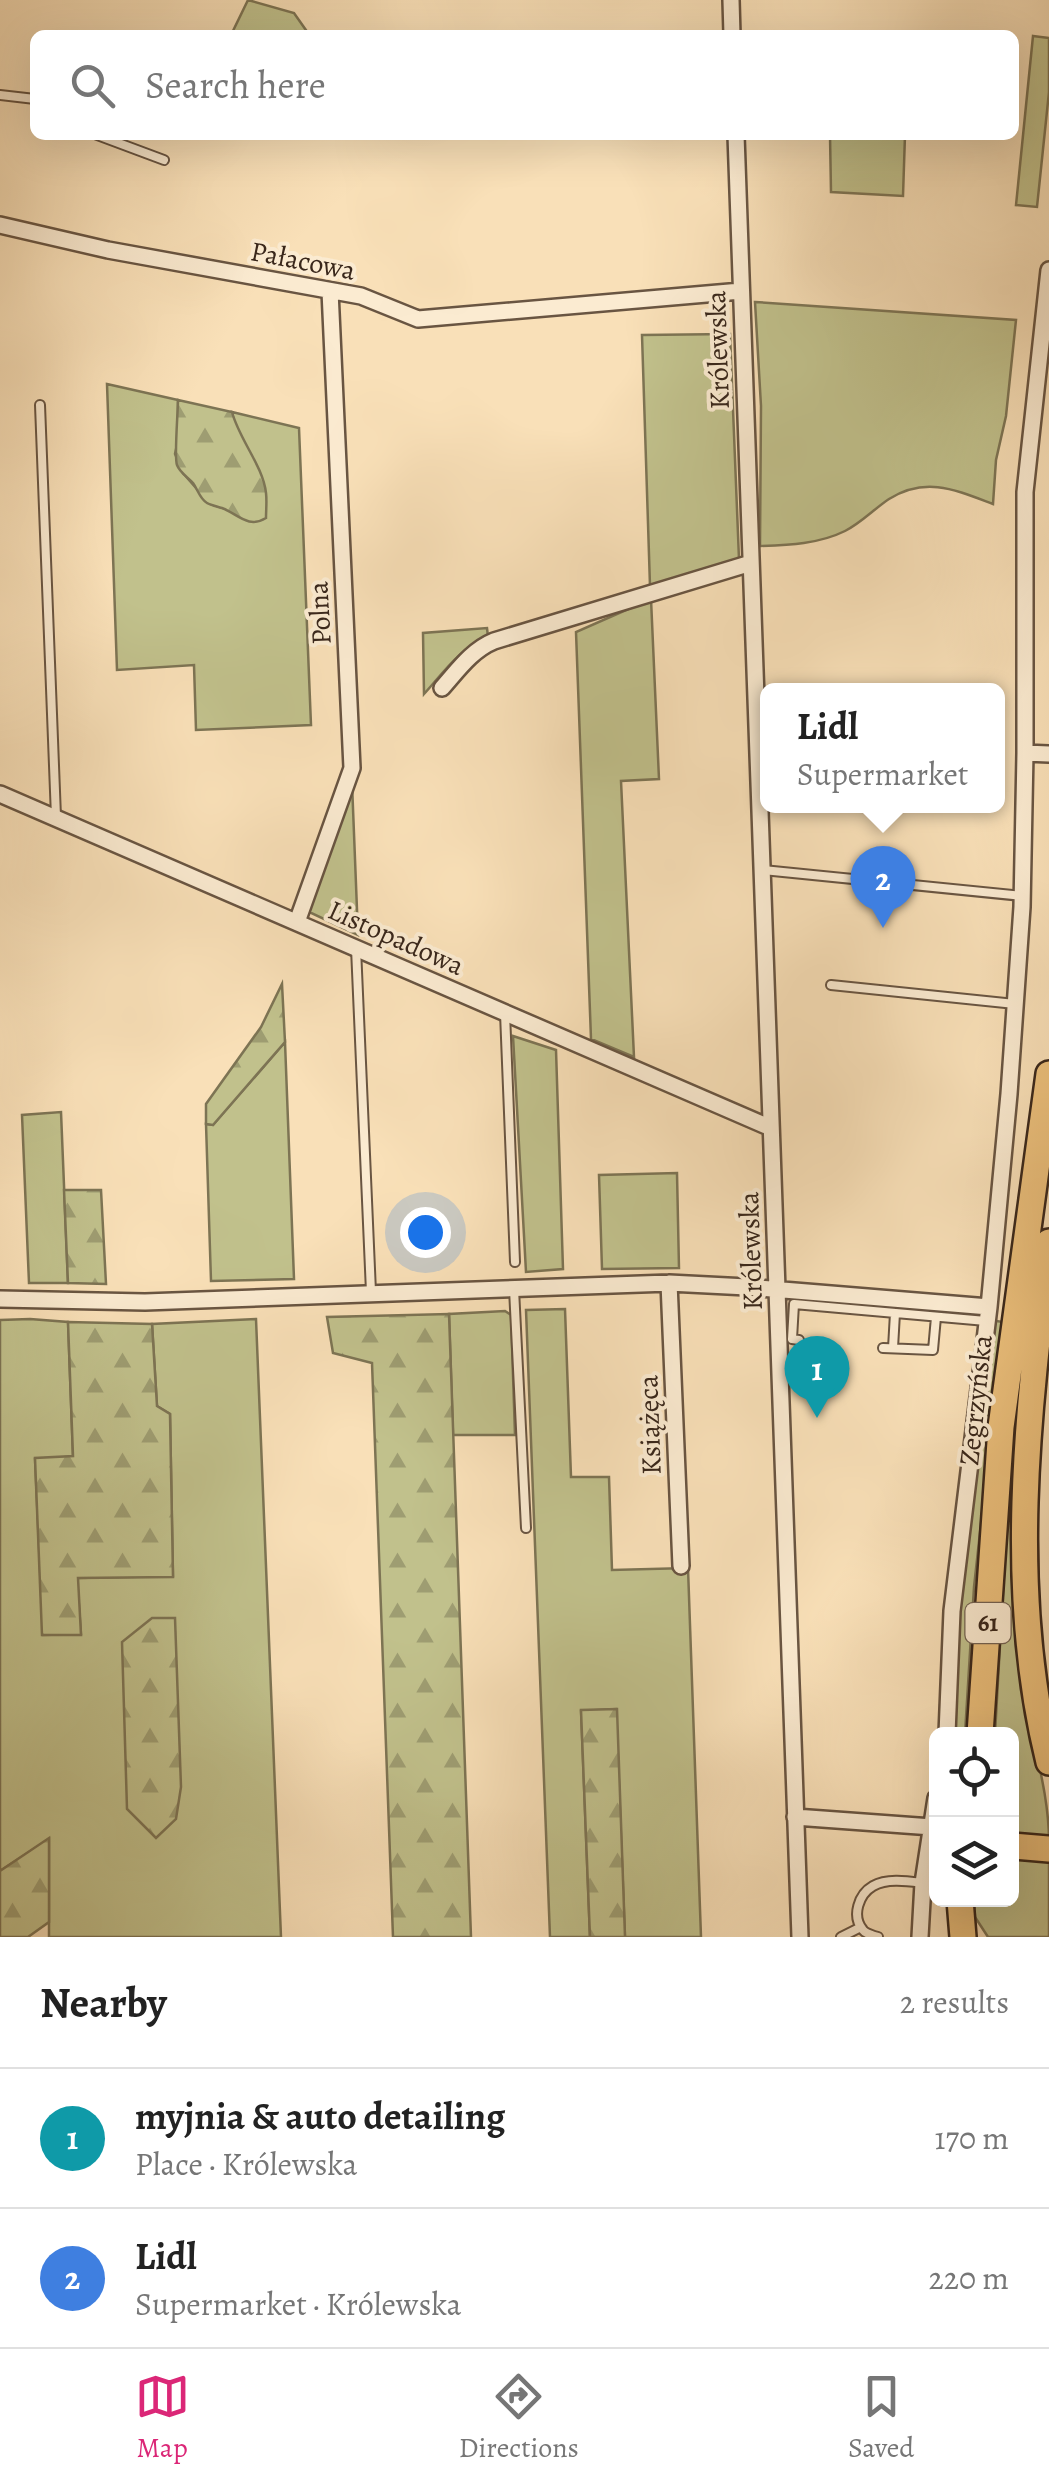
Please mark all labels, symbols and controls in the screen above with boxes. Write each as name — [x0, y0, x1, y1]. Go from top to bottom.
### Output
search box — [30, 30, 1019, 140]
icon: search — [65, 58, 120, 113]
text: Search here — [145, 59, 326, 111]
street label: Pałacowa — [247, 232, 359, 290]
street label: Królewska — [697, 290, 739, 410]
street label: Polna — [299, 580, 341, 646]
popup — [760, 683, 1005, 813]
text: Lidl — [797, 700, 858, 752]
text: Supermarket — [797, 752, 968, 796]
pin: 2 — [850, 846, 916, 928]
street label: Listopadowa — [322, 891, 470, 985]
street label: Królewska — [730, 1191, 772, 1311]
your location — [400, 1207, 451, 1258]
street label: Zegrzyńska — [950, 1333, 1002, 1467]
pin: 1 — [784, 1336, 850, 1418]
street label: Książęca — [629, 1374, 671, 1476]
road number: 61 — [966, 1603, 1010, 1643]
map controls — [929, 1727, 1019, 1907]
button: locate — [929, 1727, 1019, 1817]
button: layers — [929, 1817, 1019, 1907]
text: Nearby — [40, 1974, 167, 2031]
text: 2 results — [900, 1980, 1009, 2024]
text: myjnia & auto detailing — [135, 2090, 505, 2142]
text: 1 — [67, 2116, 78, 2160]
text: 170 m — [935, 2116, 1009, 2160]
text: Place · Królewska — [135, 2142, 358, 2186]
text: Lidl — [135, 2230, 197, 2282]
text: 2 — [65, 2256, 80, 2300]
text: 220 m — [929, 2256, 1009, 2300]
text: Supermarket · Królewska — [135, 2282, 461, 2326]
tab: Map — [135, 2369, 190, 2467]
tab: Directions — [459, 2369, 579, 2467]
tab: Saved — [848, 2369, 914, 2467]

